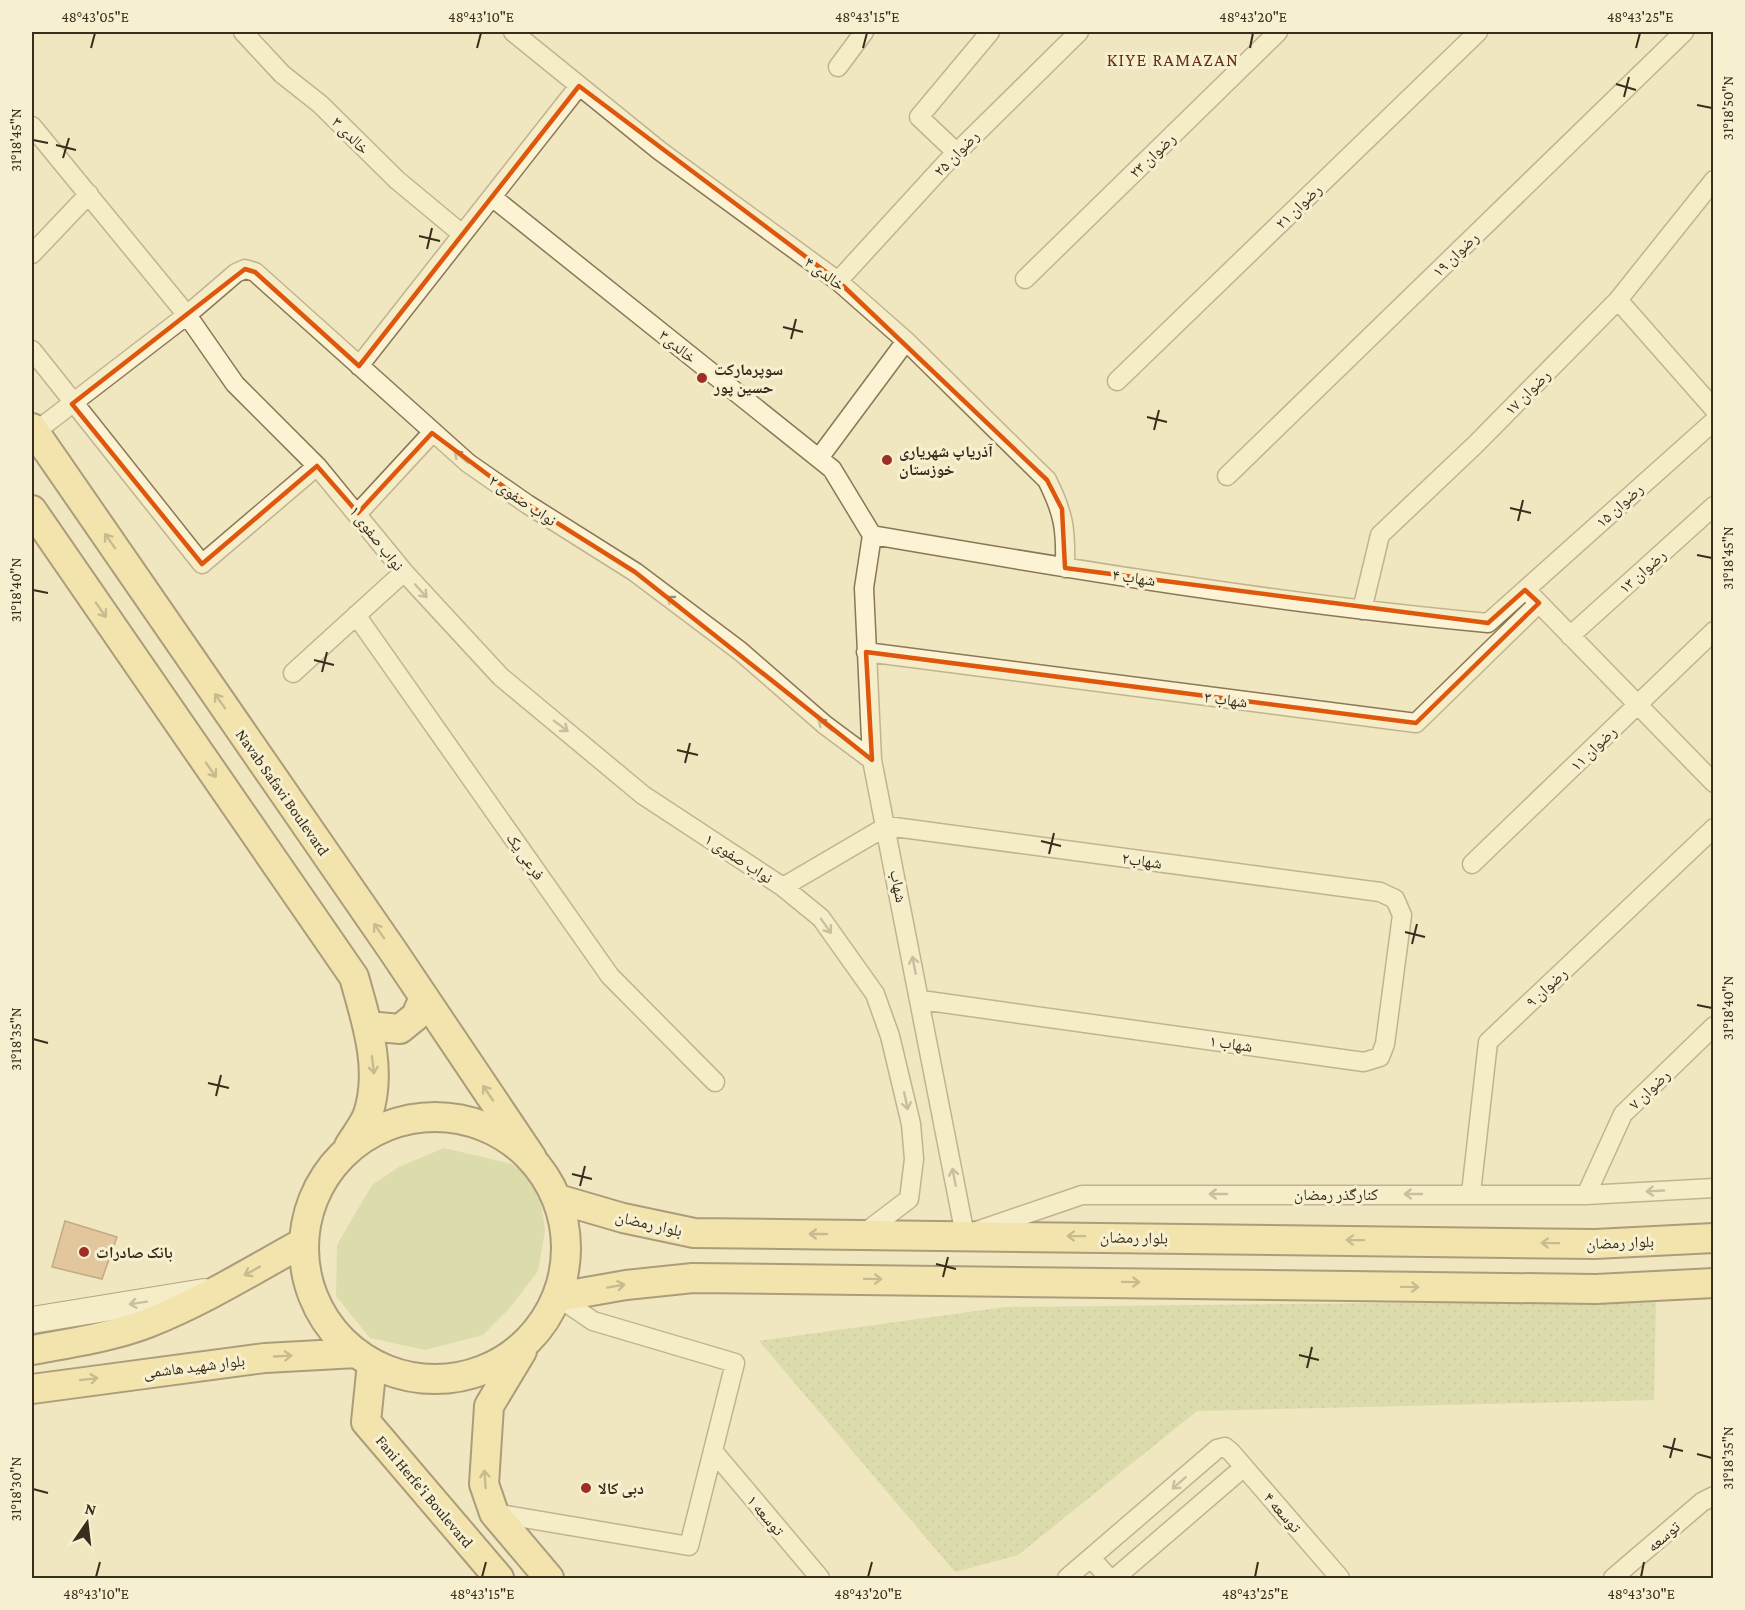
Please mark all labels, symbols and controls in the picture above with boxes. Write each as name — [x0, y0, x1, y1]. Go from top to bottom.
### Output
text: 48°43'05"E — [61, 9, 129, 25]
text: 48°43'10"E — [448, 9, 514, 25]
text: 48°43'15"E — [835, 9, 899, 25]
text: 48°43'20"E — [1219, 9, 1287, 25]
text: 48°43'25"E — [1607, 9, 1673, 25]
district label: KIYE RAMAZAN — [1107, 50, 1239, 70]
text: 31°18'50"N — [1720, 76, 1736, 140]
text: 31°18'45"N — [8, 108, 24, 172]
street label: خالدی ۳ — [327, 113, 373, 159]
street label: رضوان ۲۵ — [931, 127, 984, 181]
street label: رضوان ۲۳ — [1126, 130, 1180, 183]
street label: رضوان ۲۱ — [1272, 181, 1326, 234]
street label: رضوان ۱۹ — [1429, 229, 1483, 282]
street label: خالدی ۴ — [800, 253, 848, 295]
street label: خالدی۳ — [655, 326, 699, 368]
place label: سوپرمارکت حسین پور — [713, 361, 783, 397]
street label: رضوان ۱۷ — [1501, 366, 1555, 420]
marker: سوپرمارکت حسین پور — [695, 371, 709, 385]
place label: آذریاپ شهریاری خوزستان — [899, 443, 993, 479]
one-way arrow — [453, 450, 469, 463]
marker: آذریاپ شهریاری خوزستان — [880, 453, 894, 467]
street label: نواب صفوی ۲ — [485, 472, 560, 531]
street label: رضوان ۱۵ — [1593, 480, 1647, 532]
street label: نواب صفوی ۱ — [345, 503, 407, 575]
text: 31°18'45"N — [1720, 526, 1736, 590]
one-way arrow — [104, 533, 116, 549]
street label: رضوان ۱۳ — [1616, 546, 1670, 598]
text: 31°18'40"N — [8, 558, 24, 622]
street label: شهاب ۴ — [1111, 566, 1157, 590]
one-way arrow — [414, 583, 428, 598]
one-way arrow — [666, 596, 682, 609]
one-way arrow — [94, 601, 107, 618]
street label: شهاب ۳ — [1203, 688, 1248, 712]
one-way arrow — [214, 693, 227, 710]
one-way arrow — [817, 718, 833, 731]
one-way arrow — [552, 720, 568, 733]
street label: رضوان ۱۱ — [1567, 723, 1621, 776]
street label: Navab Safavi Boulevard — [233, 726, 333, 859]
one-way arrow — [205, 761, 217, 778]
street label: فرعی یک — [502, 830, 548, 884]
street label: نواب صفوی ۱ — [701, 830, 776, 888]
street label: شهاب۲ — [1121, 849, 1163, 873]
street label: شهاب — [886, 868, 910, 904]
one-way arrow — [820, 918, 832, 934]
one-way arrow — [373, 923, 385, 940]
one-way arrow — [908, 956, 919, 975]
street label: رضوان ۹ — [1522, 964, 1572, 1012]
text: 31°18'40"N — [1720, 976, 1736, 1040]
text: 31°18'35"N — [8, 1007, 24, 1071]
street label: شهاب ۱ — [1208, 1032, 1254, 1056]
one-way arrow — [367, 1055, 378, 1075]
street label: رضوان ۷ — [1626, 1066, 1674, 1114]
one-way arrow — [482, 1085, 494, 1101]
one-way arrow — [901, 1091, 912, 1110]
one-way arrow — [948, 1168, 959, 1188]
street label: کنارگذر رمضان — [1294, 1186, 1378, 1205]
one-way arrow — [1646, 1186, 1666, 1197]
one-way arrow — [1208, 1188, 1228, 1200]
one-way arrow — [1403, 1188, 1423, 1200]
street label: بلوار رمضان — [613, 1208, 684, 1241]
one-way arrow — [809, 1228, 829, 1240]
street label: بلوار رمضان — [1100, 1228, 1168, 1249]
one-way arrow — [1067, 1230, 1087, 1242]
street label: بلوار رمضان — [1586, 1233, 1654, 1254]
one-way arrow — [1346, 1234, 1366, 1246]
one-way arrow — [1541, 1237, 1561, 1249]
place label: بانک صادرات — [96, 1244, 173, 1262]
marker: بانک صادرات — [77, 1245, 91, 1259]
one-way arrow — [244, 1265, 261, 1277]
one-way arrow — [863, 1273, 883, 1285]
one-way arrow — [1121, 1276, 1141, 1288]
one-way arrow — [606, 1281, 625, 1292]
one-way arrow — [1400, 1281, 1420, 1292]
one-way arrow — [128, 1297, 148, 1308]
one-way arrow — [272, 1351, 292, 1362]
street label: بلوار شهید هاشمی — [142, 1352, 246, 1383]
one-way arrow — [79, 1374, 99, 1385]
text: 31°18'35"N — [1720, 1426, 1736, 1490]
street label: Fani Herfe'i Boulevard — [373, 1432, 477, 1551]
text: 31°18'30"N — [8, 1457, 24, 1521]
one-way arrow — [479, 1469, 490, 1489]
one-way arrow — [1171, 1476, 1187, 1489]
place label: دبی کالا — [598, 1480, 644, 1498]
marker: دبی کالا — [579, 1481, 593, 1495]
street label: توسعه ۴ — [1260, 1489, 1305, 1537]
street label: توسعه ۱ — [743, 1492, 788, 1540]
north arrow — [57, 1493, 117, 1553]
text: N — [83, 1499, 98, 1519]
street label: توسعه — [1644, 1518, 1684, 1556]
text: 48°43'10"E — [63, 1586, 129, 1602]
text: 48°43'15"E — [450, 1586, 514, 1602]
text: 48°43'20"E — [834, 1586, 902, 1602]
text: 48°43'25"E — [1222, 1586, 1288, 1602]
text: 48°43'30"E — [1607, 1586, 1675, 1602]

